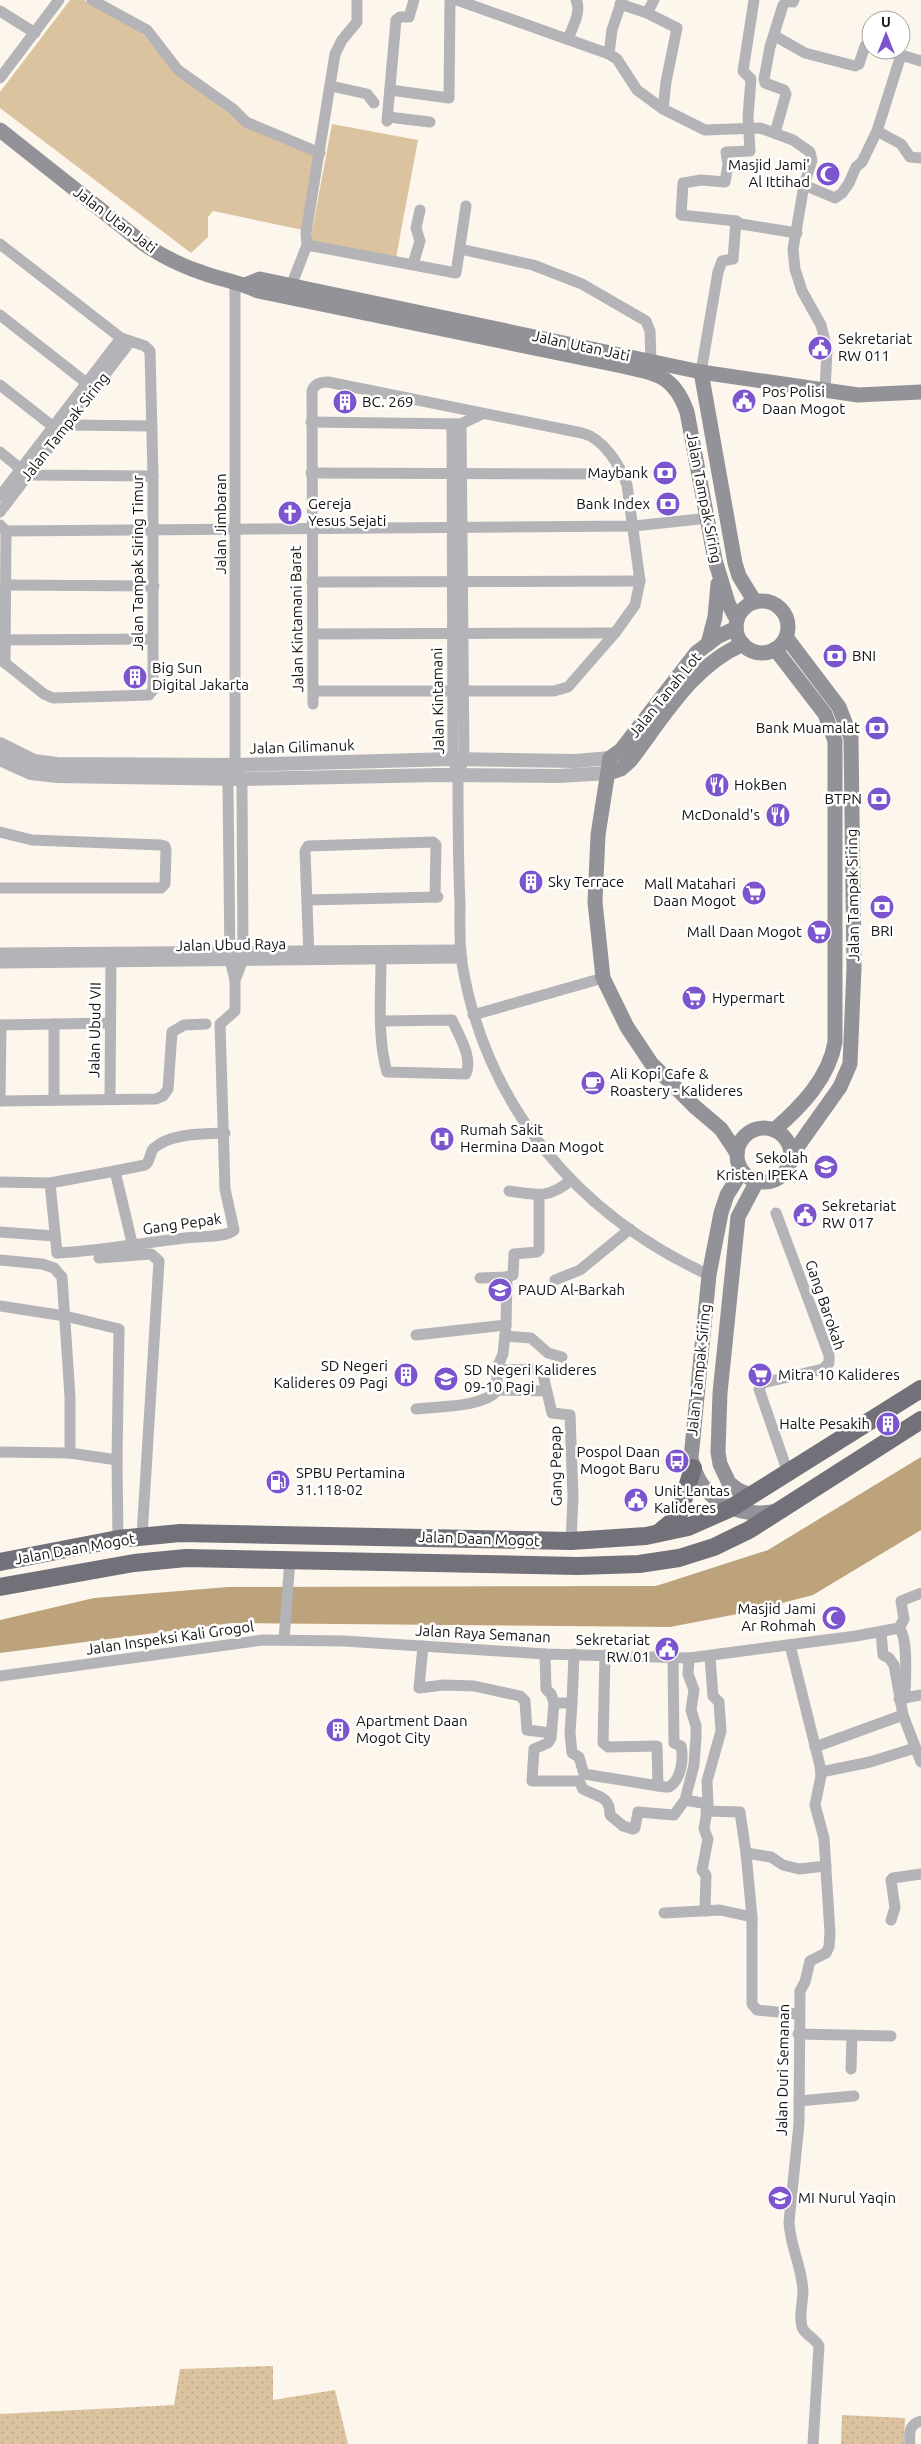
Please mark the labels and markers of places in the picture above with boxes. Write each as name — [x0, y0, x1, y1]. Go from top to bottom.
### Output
place label: Masjid Jami' Al Ittihad — [728, 156, 810, 190]
mosque icon: Masjid Jami' Al Ittihad — [815, 161, 841, 187]
place label: Sekretariat RW 011 — [838, 330, 912, 364]
public building icon: Sekretariat RW 011 — [807, 335, 833, 361]
place label: Pos Polisi Daan Mogot — [762, 383, 845, 417]
public building icon: Pos Polisi Daan Mogot — [731, 388, 757, 414]
building icon: BC. 269 — [332, 389, 358, 415]
place label: BC. 269 — [362, 393, 414, 410]
bank icon: Maybank — [652, 460, 678, 486]
place label: Maybank — [587, 464, 648, 481]
bank icon: Bank Index — [655, 491, 681, 517]
place label: Gereja Yesus Sejati — [308, 495, 386, 529]
place label: Bank Index — [576, 495, 650, 512]
church icon: Gereja Yesus Sejati — [277, 500, 303, 526]
bank icon: BNI — [822, 643, 848, 669]
place label: BNI — [852, 647, 876, 664]
place label: Big Sun Digital Jakarta — [152, 659, 249, 693]
building icon: Big Sun Digital Jakarta — [122, 664, 148, 690]
bank icon: Bank Muamalat — [864, 715, 890, 741]
place label: Bank Muamalat — [756, 719, 860, 736]
restaurant icon: HokBen — [704, 772, 730, 798]
place label: HokBen — [734, 776, 787, 793]
bank icon: BTPN — [866, 786, 892, 812]
place label: BTPN — [824, 790, 862, 807]
restaurant icon: McDonald's — [765, 802, 791, 828]
place label: McDonald's — [682, 806, 760, 823]
building icon: Sky Terrace — [518, 869, 544, 895]
place label: Sky Terrace — [548, 873, 624, 890]
place label: Mall Matahari Daan Mogot — [644, 875, 736, 909]
supermarket icon: Mall Matahari Daan Mogot — [741, 880, 767, 906]
bank icon: BRI — [869, 894, 895, 920]
supermarket icon: Mall Daan Mogot — [806, 919, 832, 945]
place label: BRI — [871, 922, 893, 939]
place label: Mall Daan Mogot — [687, 923, 802, 940]
supermarket icon: Hypermart — [681, 985, 707, 1011]
place label: Hypermart — [712, 989, 785, 1006]
place label: Ali Kopi Cafe & Roastery - Kalideres — [610, 1065, 743, 1099]
cafe icon: Ali Kopi Cafe & Roastery - Kalideres — [580, 1070, 606, 1096]
place label: Rumah Sakit Hermina Daan Mogot — [460, 1121, 604, 1155]
hospital icon: Rumah Sakit Hermina Daan Mogot — [429, 1126, 455, 1152]
place label: Sekolah Kristen IPEKA — [716, 1149, 808, 1183]
school or university icon: Sekolah Kristen IPEKA — [813, 1154, 839, 1180]
place label: Sekretariat RW 017 — [822, 1197, 896, 1231]
public building icon: Sekretariat RW 017 — [792, 1202, 818, 1228]
school or university icon: PAUD Al-Barkah — [487, 1277, 513, 1303]
place label: PAUD Al-Barkah — [518, 1281, 625, 1298]
place label: SD Negeri Kalideres 09 Pagi — [273, 1357, 388, 1391]
place label: SD Negeri Kalideres 09-10 Pagi — [464, 1361, 596, 1395]
building icon: SD Negeri Kalideres 09 Pagi — [393, 1362, 419, 1388]
supermarket icon: Mitra 10 Kalideres — [747, 1362, 773, 1388]
school or university icon: SD Negeri Kalideres 09-10 Pagi — [433, 1366, 459, 1392]
place label: Mitra 10 Kalideres — [778, 1366, 900, 1383]
building icon: Halte Pesakih — [875, 1411, 901, 1437]
place label: Halte Pesakih — [779, 1415, 870, 1432]
place label: Pospol Daan Mogot Baru — [576, 1443, 660, 1477]
bus stop icon: Pospol Daan Mogot Baru — [664, 1448, 690, 1474]
place label: SPBU Pertamina 31.118-02 — [296, 1464, 405, 1498]
fuel station icon: SPBU Pertamina 31.118-02 — [265, 1469, 291, 1495]
place label: Unit Lantas Kalideres — [654, 1482, 730, 1516]
public building icon: Unit Lantas Kalideres — [623, 1487, 649, 1513]
place label: Masjid Jami Ar Rohmah — [738, 1600, 816, 1634]
mosque icon: Masjid Jami Ar Rohmah — [821, 1605, 847, 1631]
place label: Sekretariat RW 01 — [576, 1631, 650, 1665]
public building icon: Sekretariat RW 01 — [654, 1636, 680, 1662]
place label: Apartment Daan Mogot City — [356, 1712, 468, 1746]
building icon: Apartment Daan Mogot City — [325, 1717, 351, 1743]
school or university icon: MI Nurul Yaqin — [767, 2185, 793, 2211]
place label: MI Nurul Yaqin — [798, 2189, 896, 2206]

